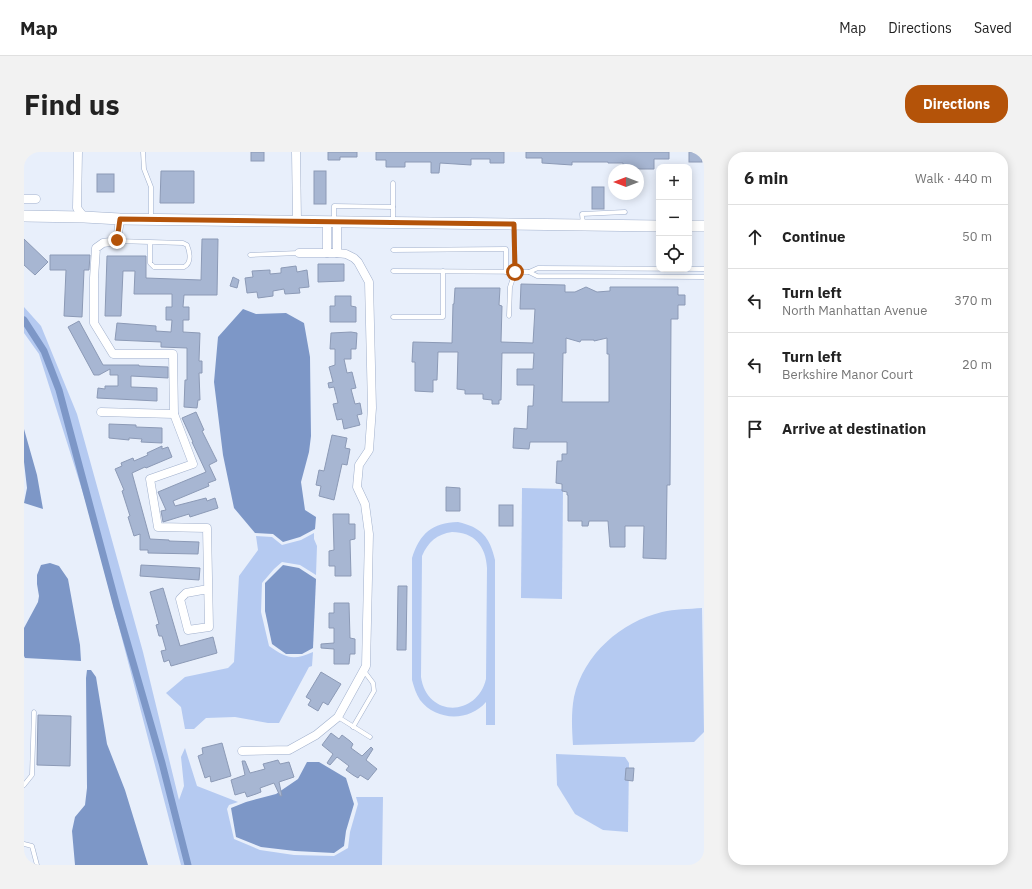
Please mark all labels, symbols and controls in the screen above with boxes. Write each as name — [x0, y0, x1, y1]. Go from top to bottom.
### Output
text: Map — [20, 16, 58, 40]
text: Map — [839, 19, 866, 37]
text: Directions — [888, 19, 952, 37]
text: Saved — [974, 19, 1012, 37]
button: Directions — [905, 85, 1008, 123]
text: Find us — [24, 86, 120, 123]
north arrow — [608, 164, 644, 200]
map controls — [656, 164, 692, 272]
button: + — [656, 164, 692, 200]
text: 6 min — [744, 167, 788, 189]
text: Walk · 440 m — [915, 170, 992, 187]
button: − — [656, 200, 692, 236]
icon: ahead — [744, 226, 766, 248]
text: Continue — [782, 227, 846, 246]
text: 50 m — [962, 228, 992, 245]
route end — [108, 231, 126, 249]
button: locate — [656, 236, 692, 272]
route start — [506, 263, 524, 281]
text: Turn left — [782, 283, 842, 302]
icon: left — [744, 290, 766, 312]
text: 370 m — [954, 292, 992, 309]
text: North Manhattan Avenue — [782, 302, 927, 319]
text: Turn left — [782, 347, 842, 366]
icon: left — [744, 354, 766, 376]
text: 20 m — [962, 356, 992, 373]
text: Berkshire Manor Court — [782, 366, 913, 383]
icon: arrive — [744, 418, 766, 440]
text: Arrive at destination — [782, 419, 926, 438]

